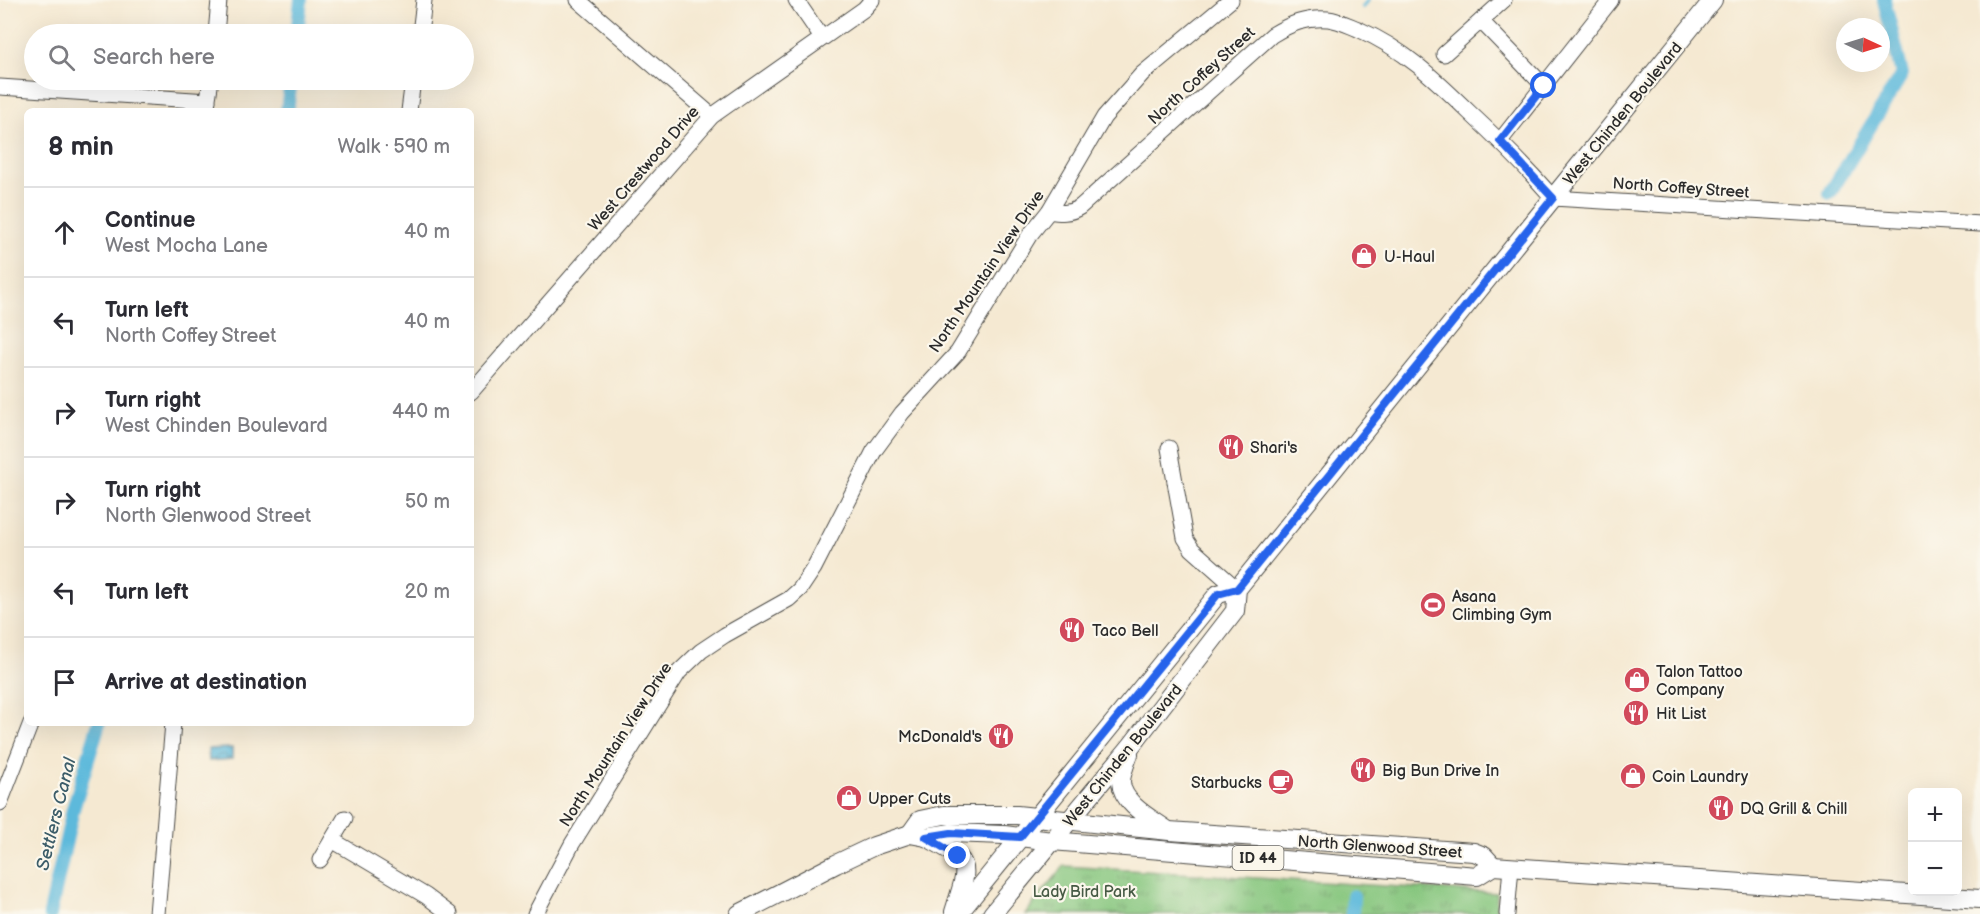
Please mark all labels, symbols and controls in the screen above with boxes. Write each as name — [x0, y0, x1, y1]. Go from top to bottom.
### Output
north arrow — [1836, 18, 1890, 72]
street label: North Coffey Street — [1145, 23, 1259, 129]
search box — [24, 24, 474, 90]
street label: West Chinden Boulevard — [1560, 39, 1687, 189]
icon: search — [45, 41, 78, 74]
text: Search here — [93, 44, 215, 71]
route start — [1530, 72, 1556, 98]
street label: West Crestwood Drive — [585, 102, 704, 235]
text: 8 min — [48, 132, 114, 163]
text: Walk · 590 m — [338, 135, 450, 159]
street label: North Coffey Street — [1612, 174, 1750, 203]
street label: North Mountain View Drive — [926, 187, 1049, 357]
text: Continue — [105, 207, 195, 234]
icon: ahead — [48, 216, 81, 249]
text: 40 m — [404, 220, 450, 244]
text: West Mocha Lane — [105, 234, 268, 258]
shop icon: U-Haul — [1349, 241, 1379, 271]
place label: U-Haul — [1384, 248, 1435, 267]
text: Turn left — [105, 297, 189, 324]
icon: left — [48, 306, 81, 339]
text: 40 m — [404, 310, 450, 334]
text: North Coffey Street — [105, 324, 276, 348]
text: Turn right — [105, 387, 201, 414]
icon: right — [48, 396, 81, 429]
text: 440 m — [392, 400, 450, 424]
text: West Chinden Boulevard — [105, 414, 328, 438]
restaurant icon: Shari's — [1216, 432, 1246, 462]
place label: Shari's — [1250, 439, 1298, 458]
text: Turn right — [105, 477, 201, 504]
icon: right — [48, 486, 81, 519]
text: 50 m — [405, 490, 450, 514]
text: North Glenwood Street — [105, 504, 311, 528]
icon: left — [48, 576, 81, 609]
text: Turn left — [105, 579, 189, 606]
text: 20 m — [405, 580, 450, 604]
place label: Asana Climbing Gym — [1452, 588, 1552, 625]
sports icon: Asana Climbing Gym — [1418, 590, 1448, 620]
restaurant icon: Taco Bell — [1057, 615, 1087, 645]
place label: Taco Bell — [1092, 622, 1159, 641]
street label: North Mountain View Drive — [556, 659, 677, 830]
place label: Talon Tattoo Company — [1656, 663, 1743, 700]
shop icon: Talon Tattoo Company — [1622, 665, 1652, 695]
icon: arrive — [48, 666, 81, 699]
text: Arrive at destination — [105, 669, 307, 696]
street label: West Chinden Boulevard — [1060, 681, 1187, 831]
restaurant icon: Hit List — [1621, 698, 1651, 728]
place label: Hit List — [1656, 705, 1707, 724]
restaurant icon: McDonald's — [986, 721, 1016, 751]
place label: McDonald's — [898, 728, 982, 747]
water label: Settlers Canal — [32, 755, 81, 873]
restaurant icon: Big Bun Drive In — [1348, 755, 1378, 785]
shop icon: Coin Laundry — [1618, 761, 1648, 791]
place label: Big Bun Drive In — [1382, 762, 1499, 781]
cafe icon: Starbucks — [1266, 767, 1296, 797]
place label: Coin Laundry — [1652, 768, 1749, 787]
place label: Starbucks — [1191, 774, 1262, 793]
shop icon: Upper Cuts — [834, 783, 864, 813]
map controls — [1908, 788, 1962, 896]
button: + — [1908, 788, 1962, 842]
place label: Upper Cuts — [868, 790, 951, 809]
restaurant icon: DQ Grill & Chill — [1706, 793, 1736, 823]
place label: DQ Grill & Chill — [1740, 800, 1847, 819]
street label: North Glenwood Street — [1297, 832, 1463, 863]
route end — [944, 842, 970, 868]
button: − — [1908, 842, 1962, 896]
road number: ID 44 — [1232, 846, 1284, 870]
park label: Lady Bird Park — [1032, 883, 1136, 902]

